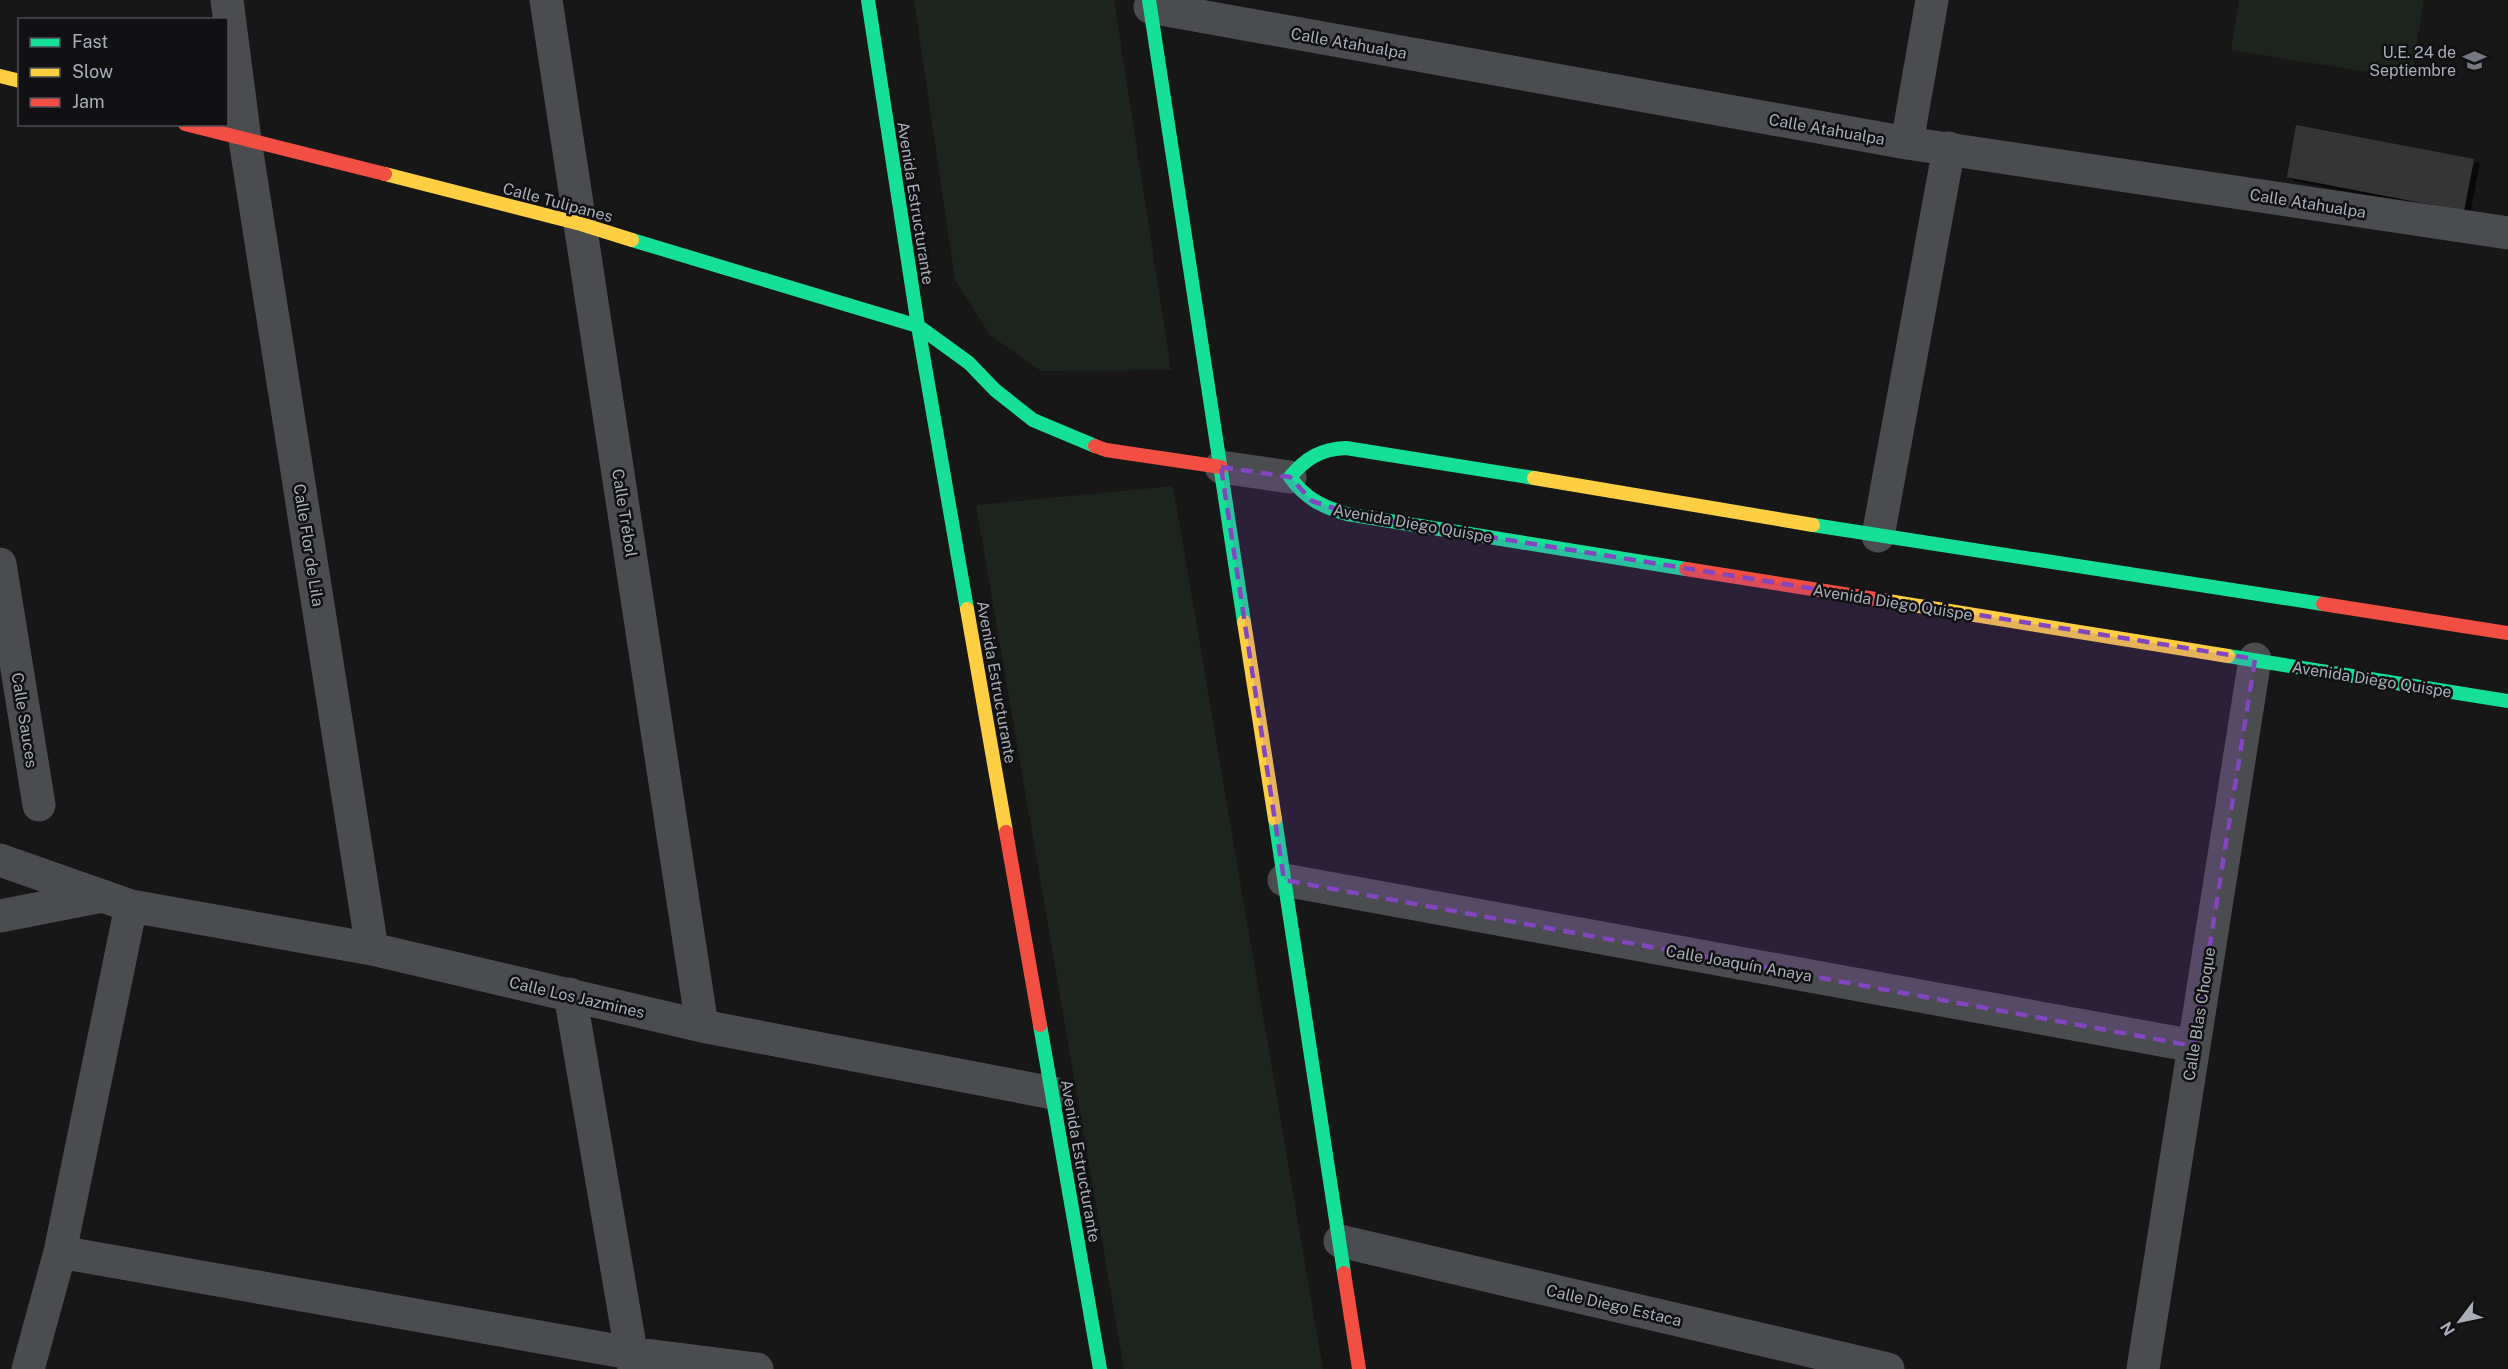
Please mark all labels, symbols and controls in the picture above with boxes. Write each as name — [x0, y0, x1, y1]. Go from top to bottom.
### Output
legend — [18, 18, 228, 126]
street label: Calle Atahualpa — [1289, 24, 1408, 63]
text: Fast — [72, 31, 108, 52]
place label: U.E. 24 de Septiembre — [2369, 43, 2456, 80]
school or university icon: U.E. 24 de Septiembre — [2461, 48, 2487, 74]
text: Slow — [72, 61, 113, 82]
text: Jam — [72, 91, 105, 112]
street label: Calle Atahualpa — [1767, 110, 1886, 149]
street label: Avenida Estructurante — [893, 120, 938, 286]
street label: Calle Tulipanes — [501, 179, 615, 226]
street label: Calle Atahualpa — [2248, 185, 2367, 222]
street label: Calle Trébol — [608, 468, 641, 559]
street label: Calle Flor de Lila — [289, 482, 328, 608]
street label: Avenida Diego Quispe — [1332, 500, 1494, 547]
street label: Avenida Diego Quispe — [1812, 580, 1974, 625]
street label: Avenida Estructurante — [973, 599, 1020, 765]
street label: Avenida Diego Quispe — [2291, 657, 2453, 702]
street label: Calle Sauces — [8, 671, 41, 769]
street label: Calle Joaquín Anaya — [1664, 941, 1813, 986]
street label: Calle Blas Choque — [2180, 946, 2219, 1082]
street label: Calle Los Jazmines — [507, 973, 646, 1022]
street label: Avenida Estructurante — [1057, 1078, 1104, 1244]
street label: Calle Diego Estaca — [1544, 1281, 1683, 1330]
north arrow — [2430, 1291, 2490, 1351]
text: N — [2436, 1318, 2459, 1339]

